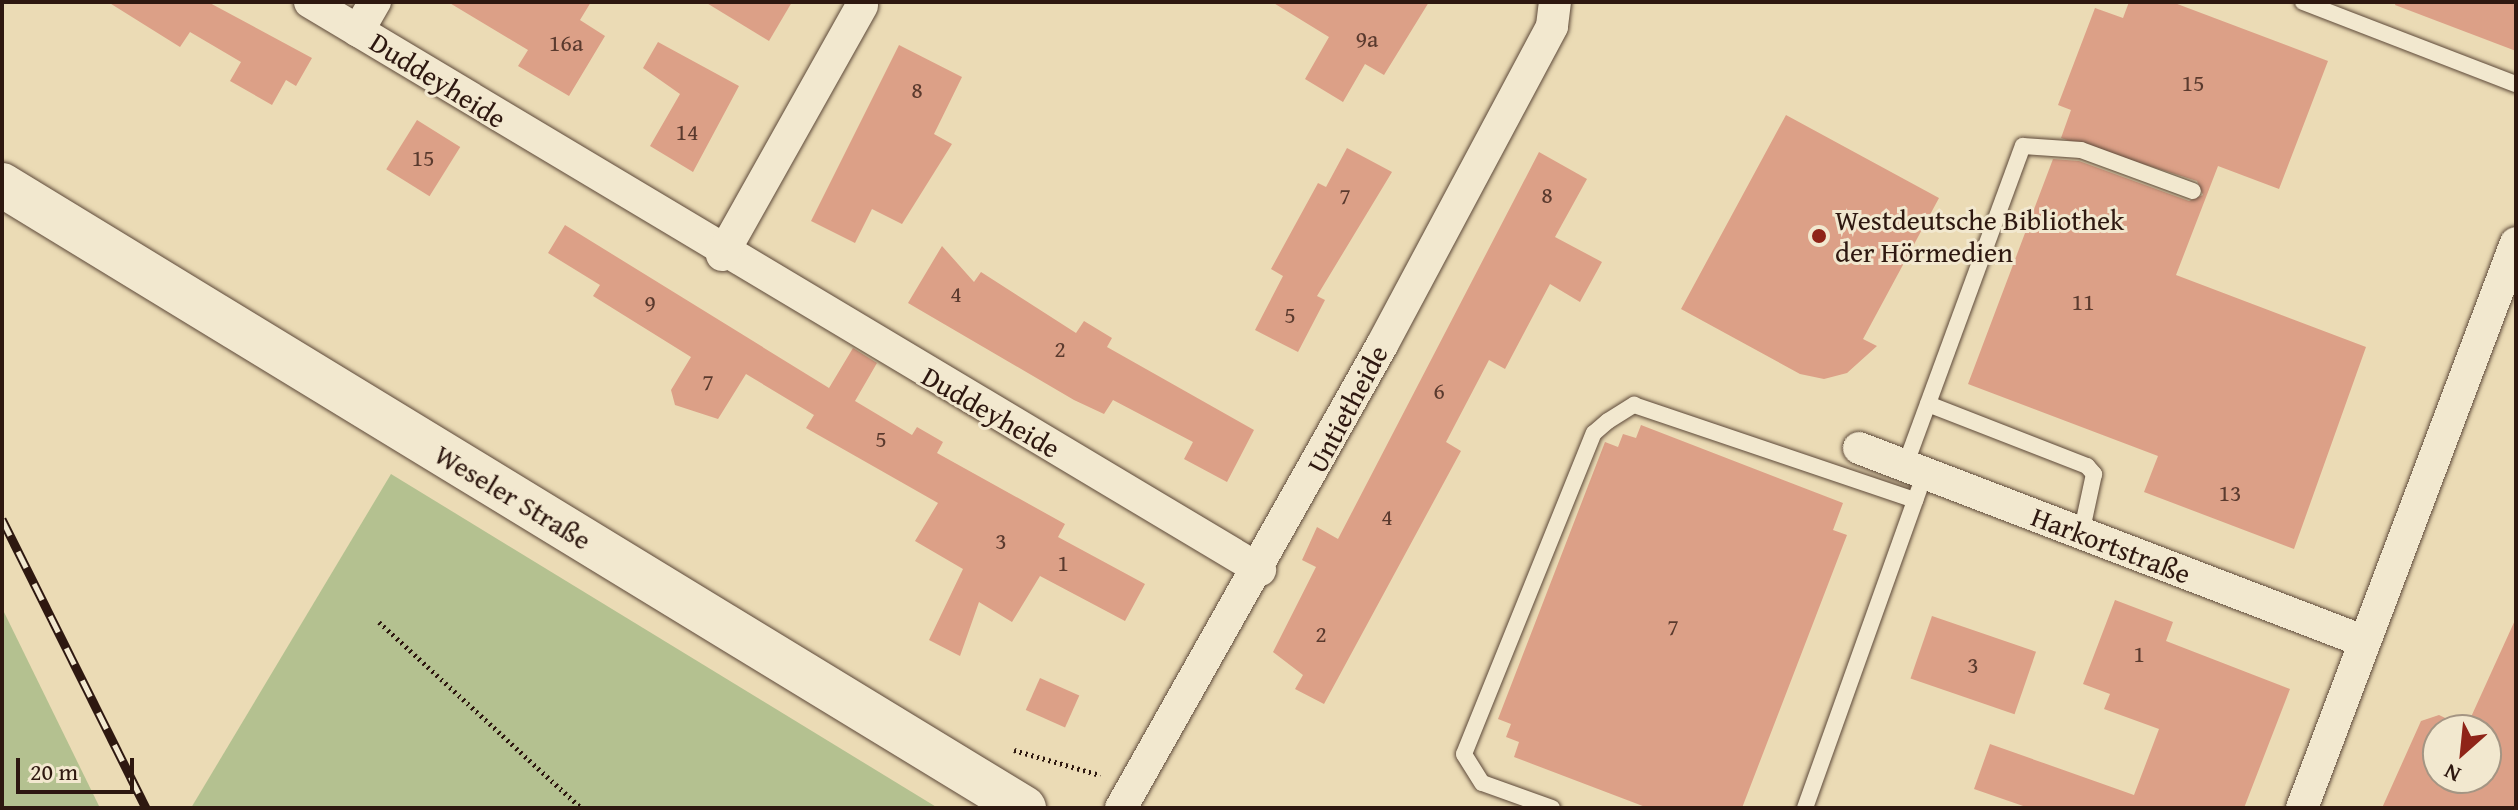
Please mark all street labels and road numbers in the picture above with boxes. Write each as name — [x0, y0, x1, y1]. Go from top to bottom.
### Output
street label: Duddeyheide — [364, 25, 512, 135]
street label: Untietheide — [1299, 339, 1395, 479]
street label: Duddeyheide — [916, 359, 1066, 465]
street label: Weseler Straße — [429, 437, 597, 557]
street label: Harkortstraße — [2027, 499, 2195, 591]

